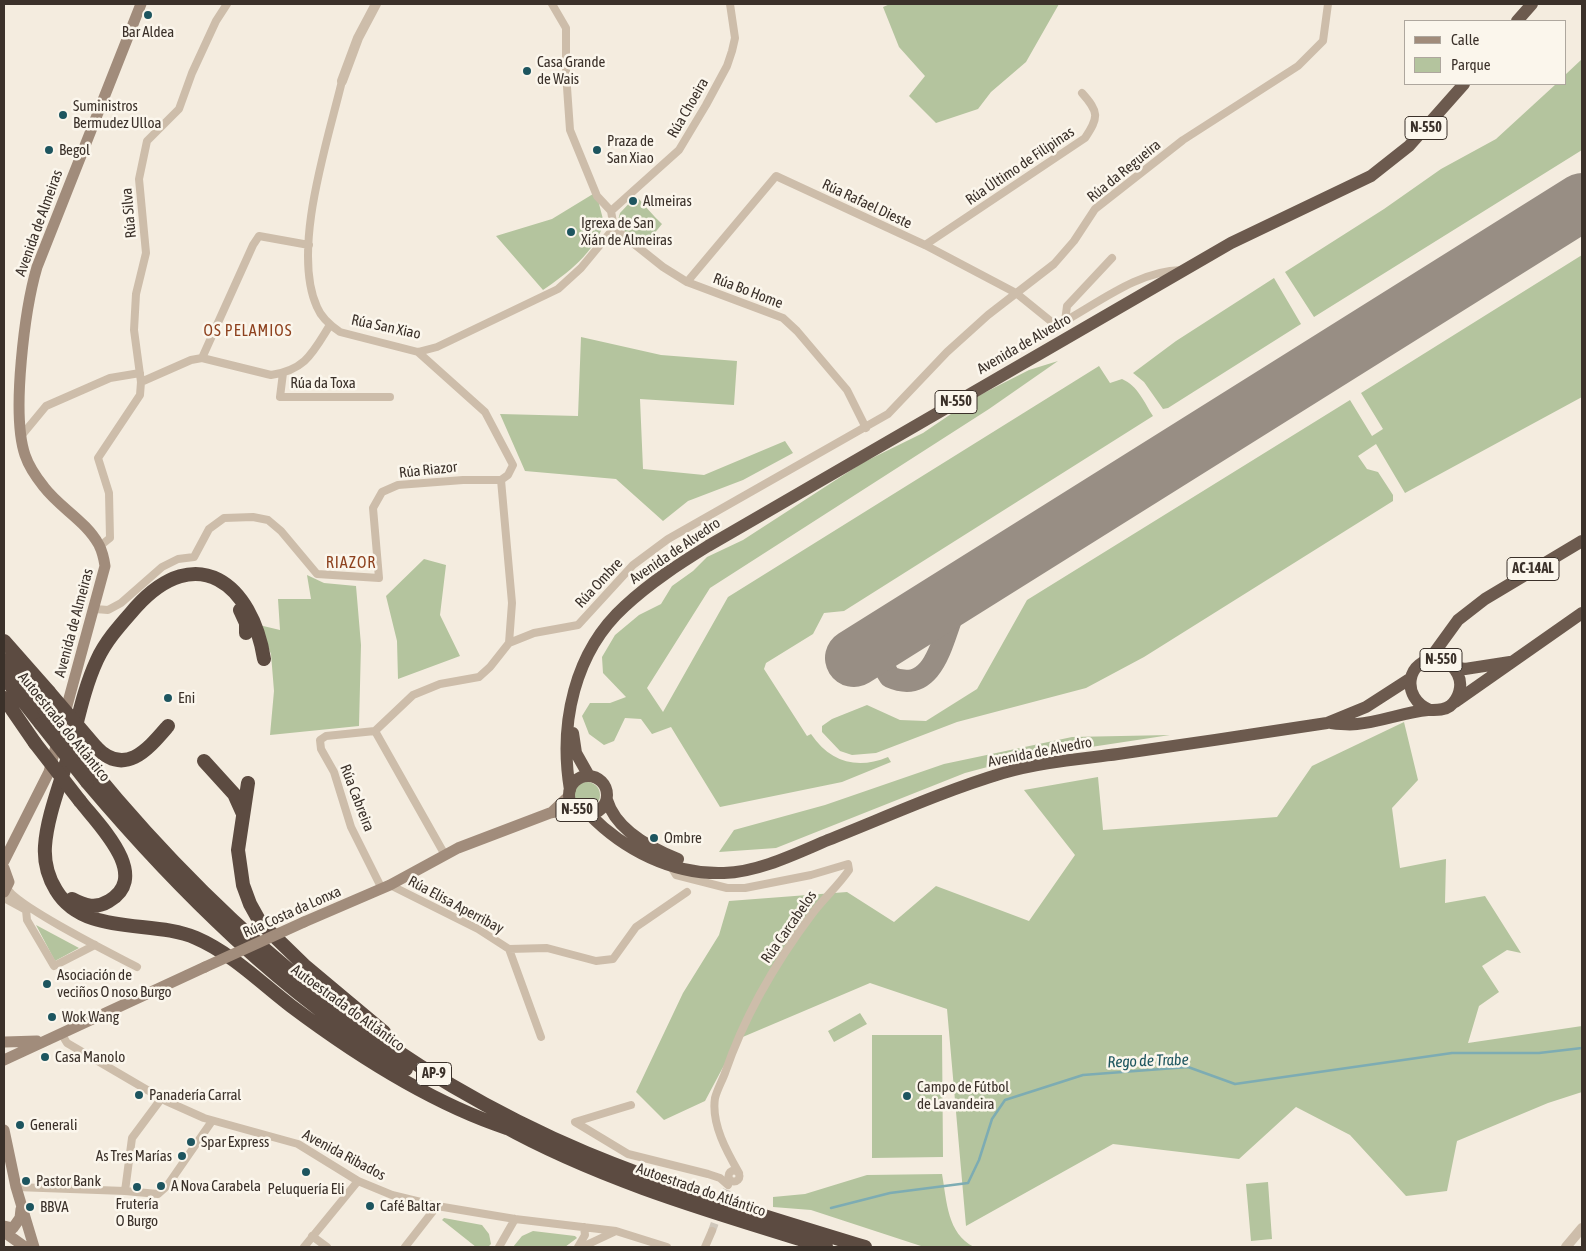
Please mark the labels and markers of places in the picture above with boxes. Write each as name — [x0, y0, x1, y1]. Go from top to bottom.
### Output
marker: Bar Aldea — [142, 9, 154, 21]
place label: Bar Aldea — [122, 23, 174, 41]
place label: Casa Grande de Wais — [537, 53, 605, 88]
marker: Casa Grande de Wais — [521, 65, 533, 77]
place label: Suministros Bermudez Ulloa — [73, 97, 161, 132]
marker: Suministros Bermudez Ulloa — [57, 109, 69, 121]
place label: Praza de San Xiao — [607, 132, 654, 167]
place label: Begol — [59, 141, 90, 159]
marker: Begol — [43, 144, 55, 156]
marker: Praza de San Xiao — [591, 144, 603, 156]
place label: Almeiras — [643, 192, 692, 210]
marker: Almeiras — [627, 195, 639, 207]
place label: Igrexa de San Xián de Almeiras — [581, 214, 672, 249]
marker: Igrexa de San Xián de Almeiras — [565, 226, 577, 238]
place label: Eni — [178, 689, 195, 707]
marker: Eni — [162, 692, 174, 704]
place label: Ombre — [664, 829, 702, 847]
marker: Ombre — [648, 832, 660, 844]
place label: Asociación de veciños O noso Burgo — [57, 966, 172, 1001]
marker: Asociación de veciños O noso Burgo — [41, 978, 53, 990]
place label: Wok Wang — [62, 1008, 119, 1026]
marker: Wok Wang — [46, 1011, 58, 1023]
place label: Casa Manolo — [55, 1048, 125, 1066]
marker: Casa Manolo — [39, 1051, 51, 1063]
place label: Campo de Fútbol de Lavandeira — [917, 1078, 1009, 1113]
place label: Panadería Carral — [149, 1086, 241, 1104]
marker: Panadería Carral — [133, 1089, 145, 1101]
marker: Campo de Fútbol de Lavandeira — [901, 1090, 913, 1102]
place label: Generali — [30, 1116, 77, 1134]
marker: Generali — [14, 1119, 26, 1131]
place label: Spar Express — [201, 1133, 269, 1151]
marker: Spar Express — [185, 1136, 197, 1148]
place label: As Tres Marías — [96, 1147, 172, 1165]
marker: As Tres Marías — [176, 1150, 188, 1162]
marker: Peluquería Eli — [300, 1166, 312, 1178]
place label: Pastor Bank — [36, 1172, 101, 1190]
marker: Pastor Bank — [20, 1175, 32, 1187]
place label: A Nova Carabela — [171, 1177, 261, 1195]
marker: A Nova Carabela — [155, 1180, 167, 1192]
place label: Peluquería Eli — [267, 1180, 345, 1198]
marker: Frutería O Burgo — [131, 1181, 143, 1193]
place label: Frutería O Burgo — [115, 1195, 159, 1230]
place label: Café Baltar — [380, 1197, 441, 1215]
place label: BBVA — [40, 1198, 69, 1216]
marker: Café Baltar — [364, 1200, 376, 1212]
marker: BBVA — [24, 1201, 36, 1213]

